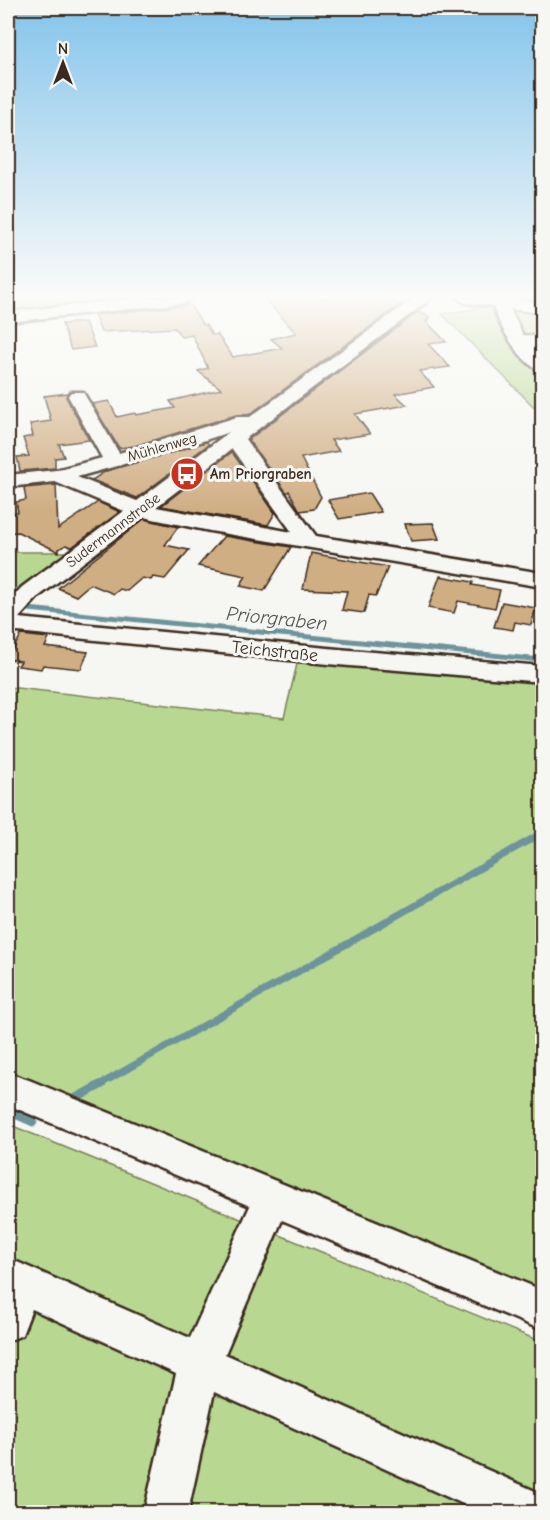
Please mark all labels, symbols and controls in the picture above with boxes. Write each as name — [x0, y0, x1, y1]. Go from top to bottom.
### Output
north arrow — [33, 33, 93, 93]
text: N — [58, 40, 68, 58]
street label: Mühlenweg — [125, 428, 199, 466]
bus stop icon: Am Priorgraben — [169, 456, 205, 492]
place label: Am Priorgraben — [210, 465, 312, 483]
street label: Sudermannstraße — [62, 488, 164, 571]
water label: Priorgraben — [225, 602, 329, 635]
street label: Teichstraße — [231, 637, 319, 666]

